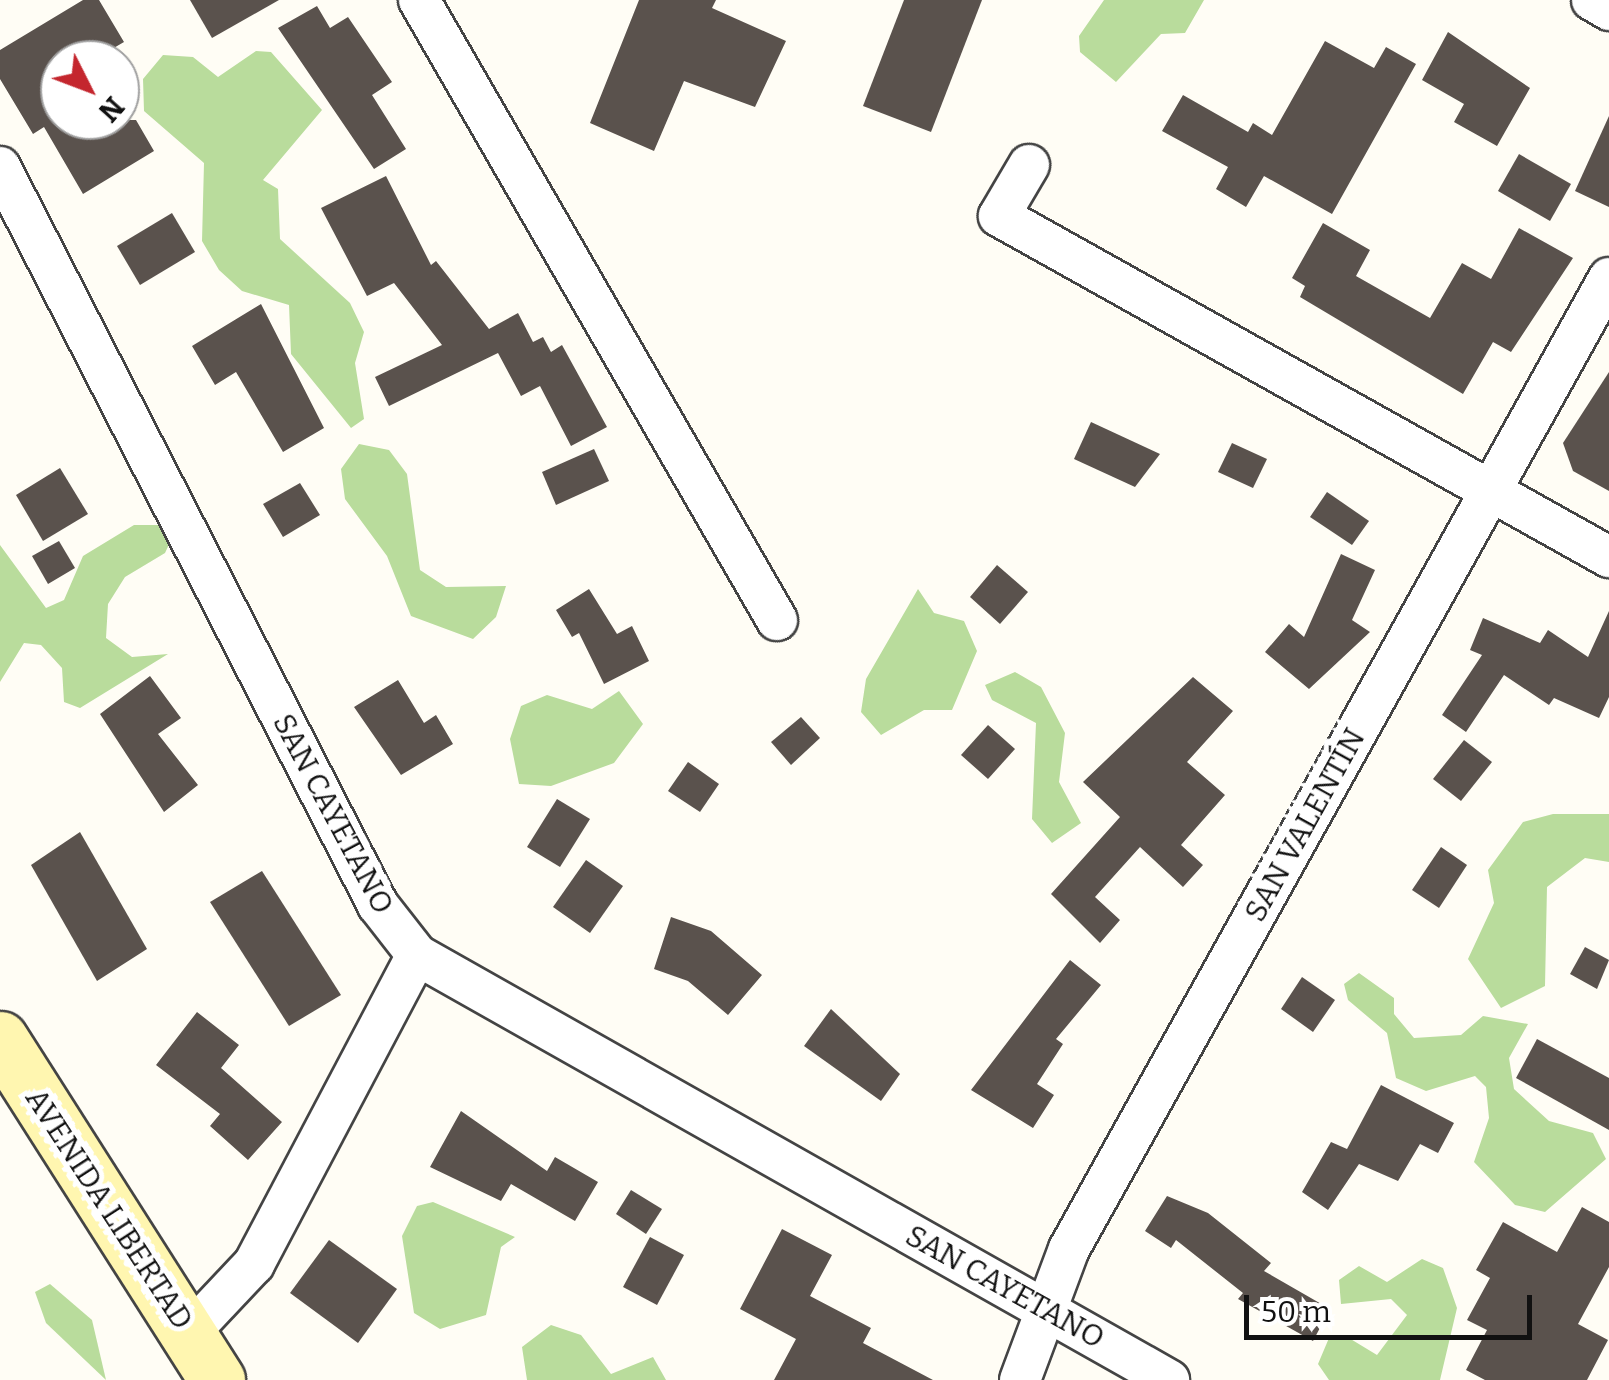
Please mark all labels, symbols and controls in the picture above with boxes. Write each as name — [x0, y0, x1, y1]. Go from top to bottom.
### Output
north arrow — [40, 40, 140, 140]
text: N — [92, 90, 131, 128]
street label: SAN CAYETANO — [265, 708, 401, 920]
street label: SAN VALENTÍN — [1237, 722, 1373, 928]
street label: AVENIDA LIBERTAD — [18, 1082, 200, 1336]
street label: SAN CAYETANO — [899, 1218, 1111, 1356]
scale bar — [1249, 1275, 1536, 1337]
text: 50 m — [1261, 1294, 1331, 1330]

